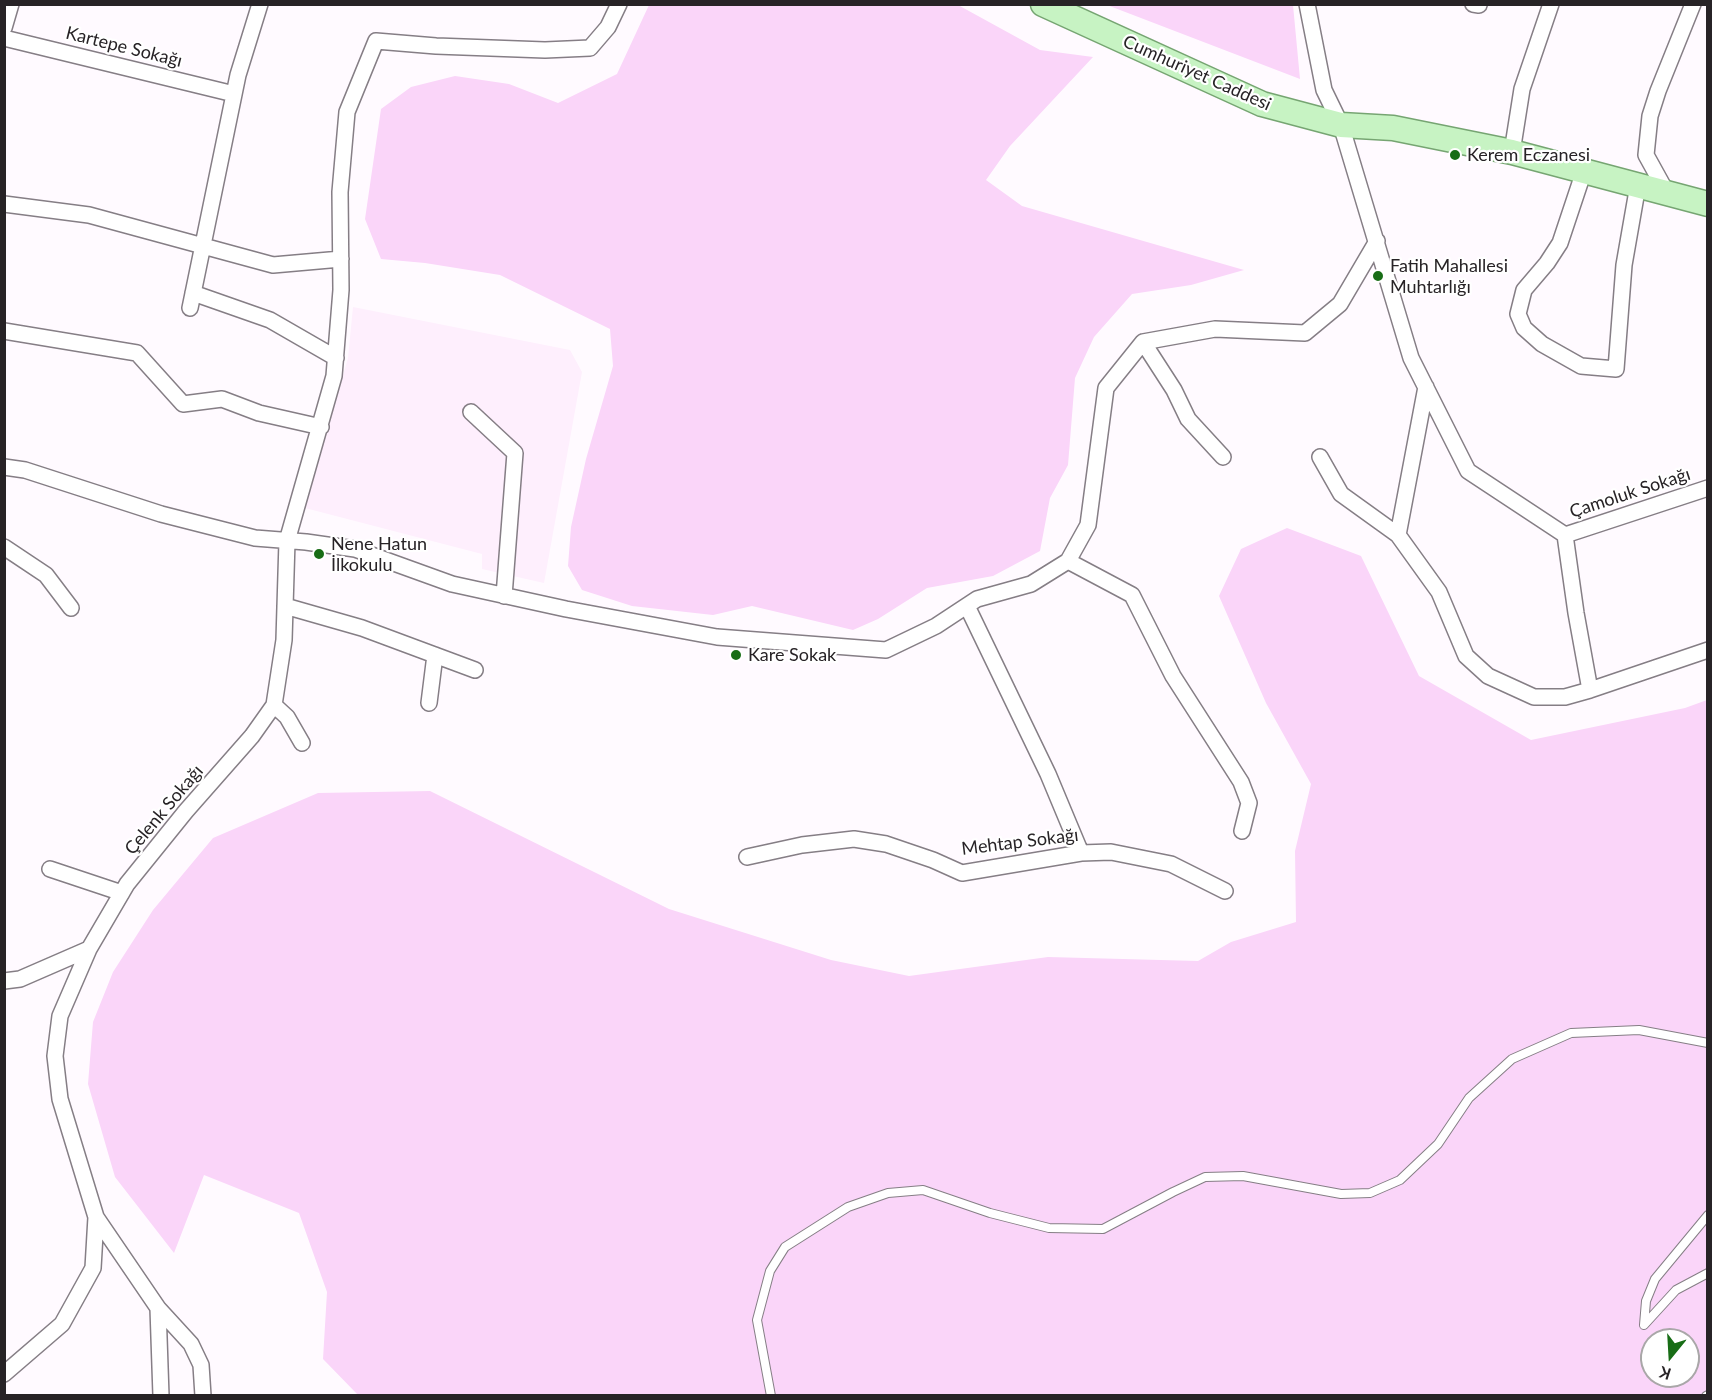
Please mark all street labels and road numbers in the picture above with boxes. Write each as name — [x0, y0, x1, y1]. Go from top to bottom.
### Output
street label: Kartepe Sokağı — [64, 22, 184, 72]
street label: Cumhuriyet Caddesi — [1120, 31, 1274, 115]
street label: Çamoluk Sokağı — [1567, 463, 1693, 523]
street label: Çelenk Sokağı — [120, 761, 208, 859]
street label: Mehtap Sokağı — [960, 824, 1080, 860]

